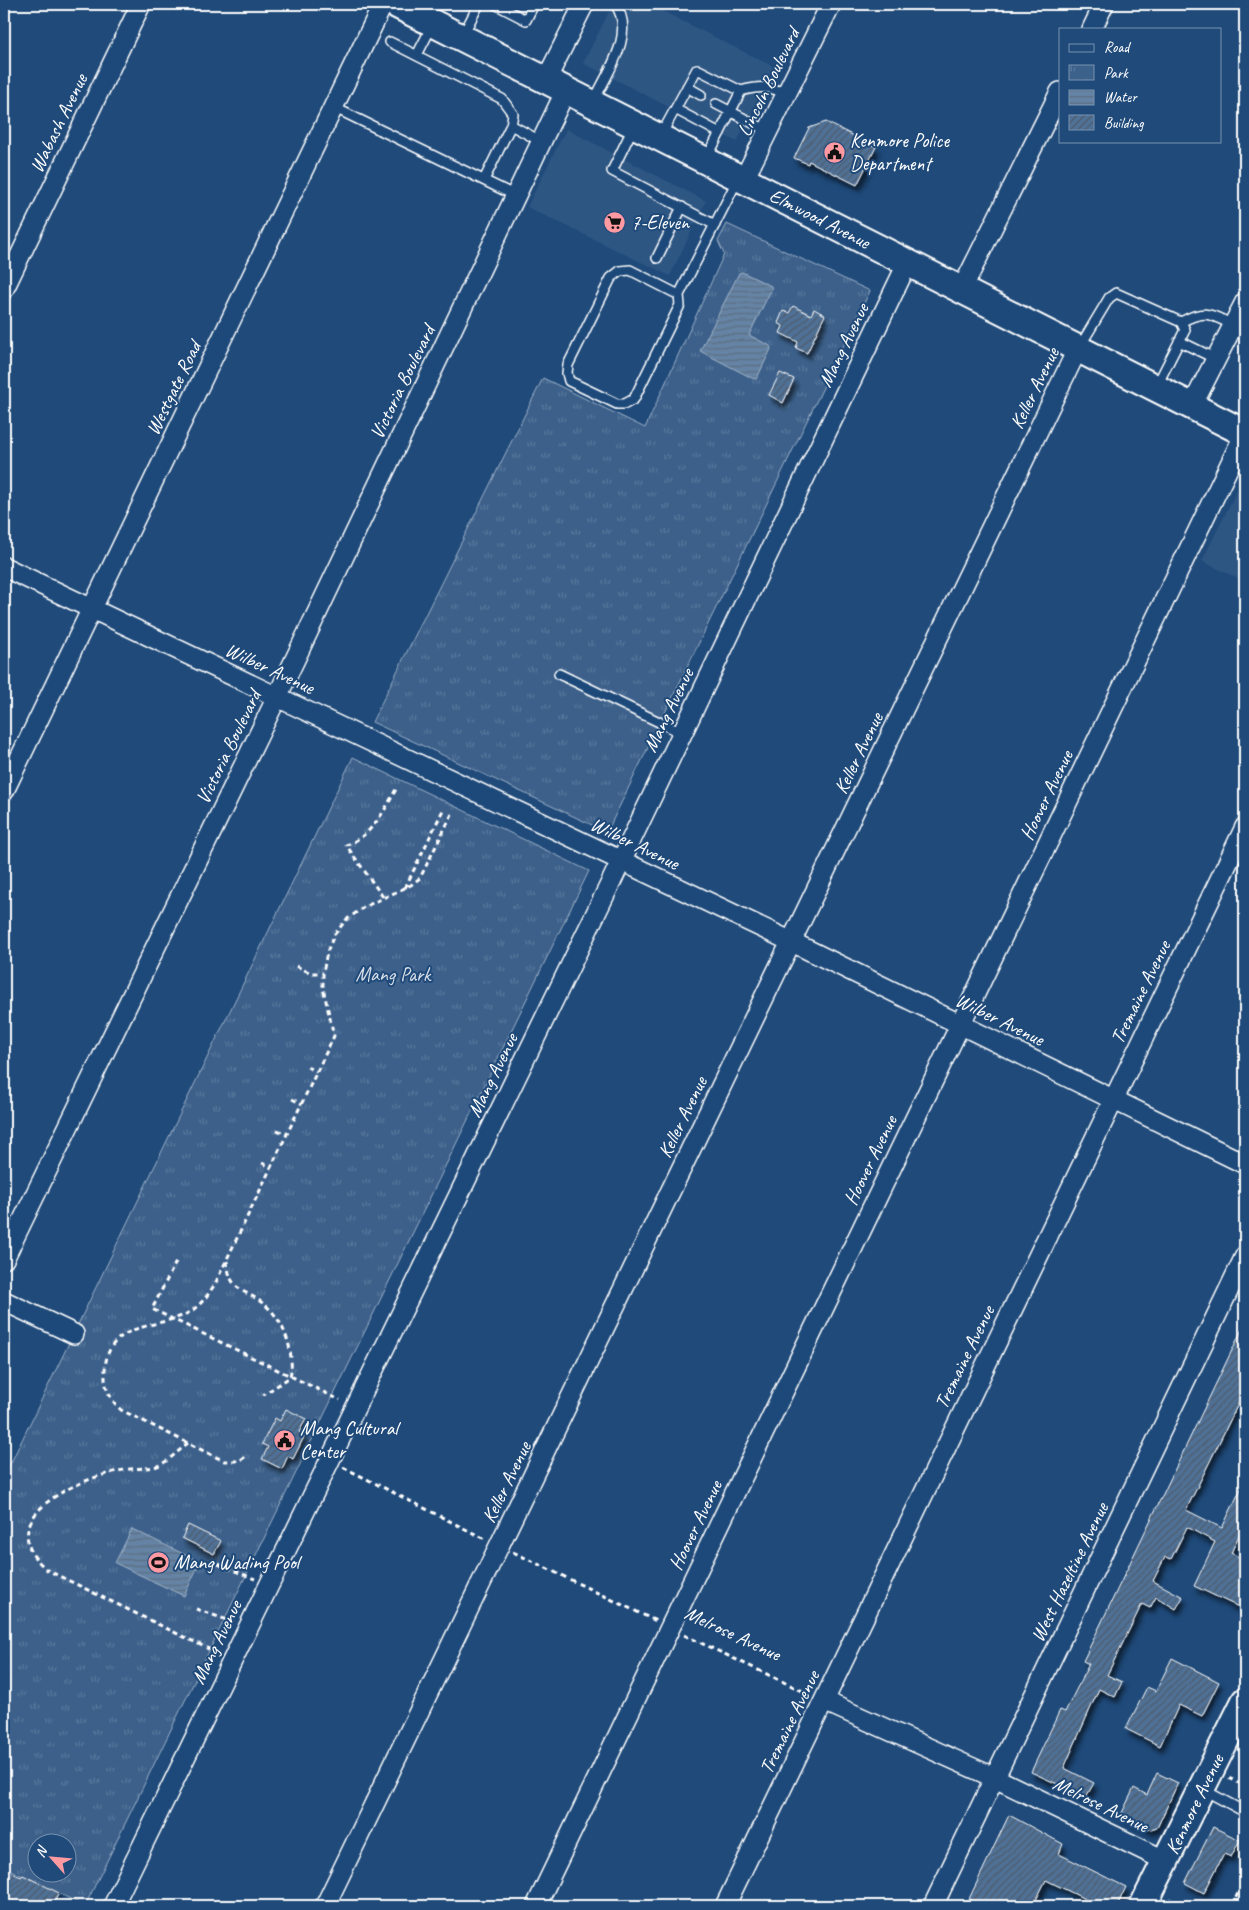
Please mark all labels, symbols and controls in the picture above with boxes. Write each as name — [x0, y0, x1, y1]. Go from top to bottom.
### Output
street label: Lincoln Boulevard — [731, 21, 807, 140]
legend — [1059, 28, 1222, 142]
text: Road — [1104, 38, 1131, 57]
text: Park — [1104, 64, 1129, 83]
street label: Wabash Avenue — [24, 69, 94, 177]
text: Water — [1104, 88, 1138, 107]
text: Building — [1104, 114, 1144, 133]
place label: Kenmore Police Department — [850, 128, 950, 176]
public building icon: Kenmore Police Department — [822, 140, 846, 164]
street label: Elmwood Avenue — [765, 182, 876, 255]
supermarket icon: 7-Eleven — [603, 210, 627, 234]
place label: 7-Eleven — [631, 210, 690, 235]
street label: Mang Avenue — [812, 298, 875, 391]
street label: Victoria Boulevard — [364, 319, 442, 443]
street label: Westgate Road — [140, 334, 208, 439]
street label: Keller Avenue — [1004, 342, 1065, 433]
street label: Wilber Avenue — [221, 637, 320, 701]
street label: Mang Avenue — [637, 663, 700, 756]
street label: Victoria Boulevard — [190, 684, 268, 808]
street label: Keller Avenue — [828, 707, 889, 798]
street label: Hoover Avenue — [1014, 745, 1080, 844]
street label: Wilber Avenue — [586, 811, 684, 876]
street label: Tremaine Avenue — [1105, 935, 1177, 1048]
park label: Mang Park — [356, 962, 432, 987]
street label: Wilber Avenue — [951, 987, 1049, 1052]
street label: Mang Avenue — [461, 1028, 524, 1121]
street label: Keller Avenue — [652, 1071, 713, 1162]
street label: Hoover Avenue — [838, 1110, 904, 1209]
street label: Tremaine Avenue — [929, 1300, 1001, 1413]
place label: Mang Cultural Center — [300, 1416, 401, 1464]
public building icon: Mang Cultural Center — [272, 1428, 296, 1452]
street label: Keller Avenue — [476, 1436, 537, 1527]
street label: Hoover Avenue — [663, 1475, 729, 1574]
street label: West Hazeltine Avenue — [1025, 1497, 1115, 1646]
sports icon: Mang Wading Pool — [146, 1550, 170, 1574]
place label: Mang Wading Pool — [174, 1550, 303, 1575]
street label: Mang Avenue — [185, 1595, 248, 1688]
street label: Melrose Avenue — [681, 1600, 786, 1667]
street label: Tremaine Avenue — [754, 1665, 826, 1778]
street label: Kenmore Avenue — [1159, 1749, 1230, 1858]
street label: Melrose Avenue — [1049, 1771, 1154, 1839]
north arrow — [28, 1832, 78, 1882]
text: N — [31, 1843, 51, 1860]

